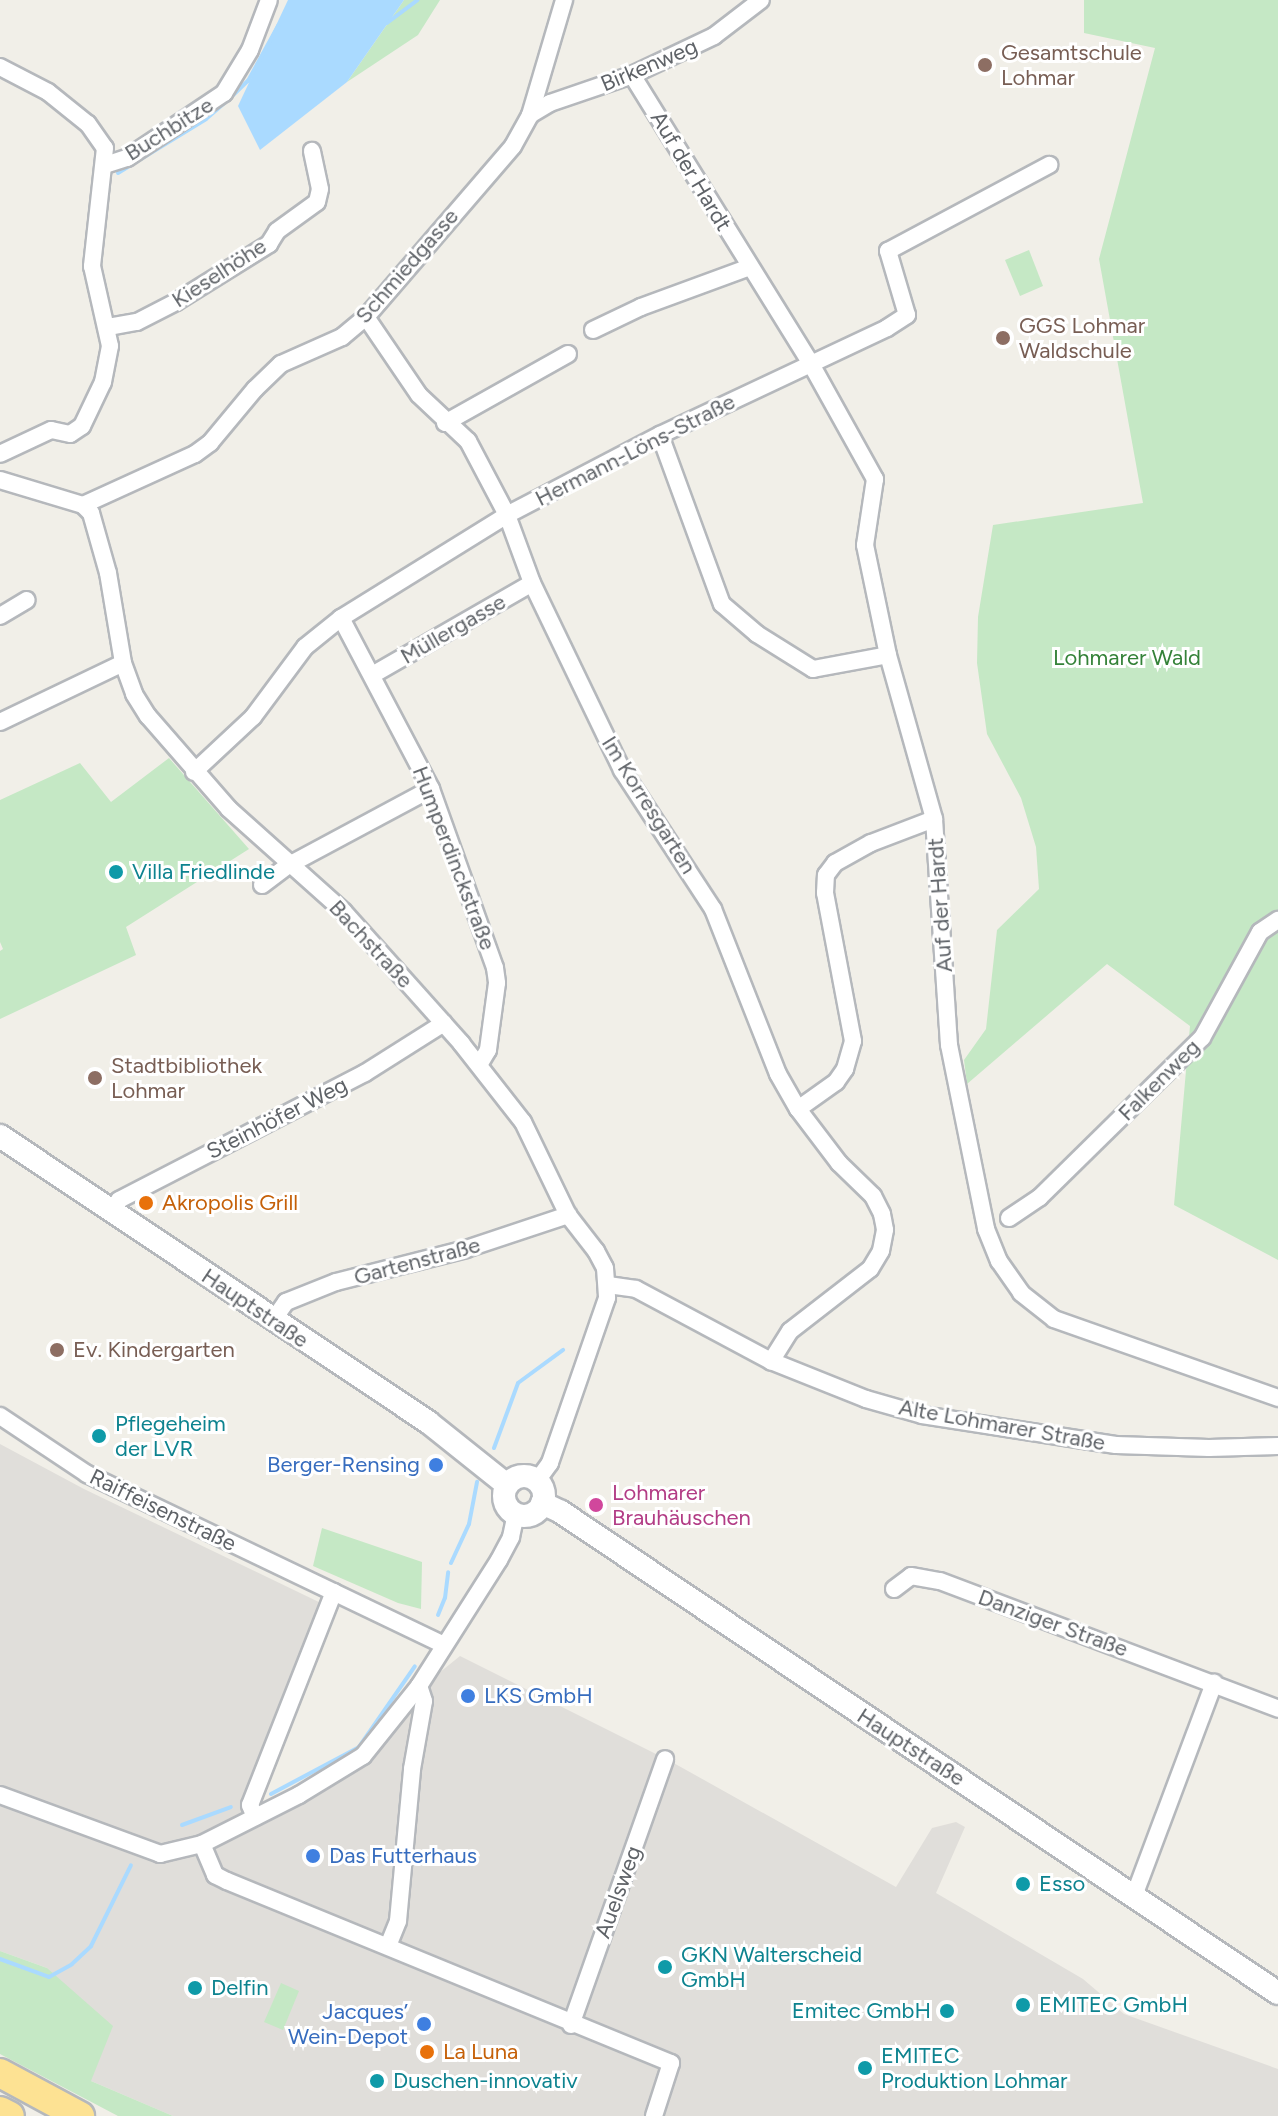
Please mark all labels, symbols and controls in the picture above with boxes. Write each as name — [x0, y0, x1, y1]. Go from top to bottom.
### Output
street label: Birkenweg — [597, 33, 701, 97]
place label: Gesamtschule Lohmar — [1001, 39, 1142, 90]
marker: Gesamtschule Lohmar — [976, 56, 994, 74]
street label: Buchbitze — [120, 92, 218, 166]
street label: Auf der Hardt — [645, 106, 737, 236]
street label: Schmiedgasse — [350, 203, 464, 329]
street label: Kieselhöhe — [167, 233, 271, 313]
place label: GGS Lohmar Waldschule — [1019, 312, 1145, 364]
marker: GGS Lohmar Waldschule — [994, 329, 1012, 347]
street label: Hermann-Löns-Straße — [531, 388, 739, 512]
street label: Müllergasse — [396, 588, 510, 670]
park label: Lohmarer Wald — [1053, 645, 1201, 671]
street label: Im Korresgarten — [596, 731, 702, 879]
street label: Humperdinckstraße — [407, 762, 501, 954]
street label: Auf der Hardt — [922, 837, 958, 973]
place label: Villa Friedlinde — [132, 859, 275, 885]
marker: Villa Friedlinde — [107, 863, 125, 881]
street label: Bachstraße — [324, 895, 418, 993]
street label: Falkenweg — [1113, 1034, 1205, 1126]
place label: Stadtbibliothek Lohmar — [111, 1052, 262, 1104]
marker: Stadtbibliothek Lohmar — [86, 1069, 104, 1087]
street label: Steinhöfer Weg — [202, 1071, 352, 1165]
place label: Akropolis Grill — [162, 1190, 298, 1216]
marker: Akropolis Grill — [137, 1194, 155, 1212]
street label: Gartenstraße — [351, 1231, 483, 1291]
street label: Hauptstraße — [197, 1263, 313, 1353]
place label: Ev. Kindergarten — [73, 1337, 235, 1363]
marker: Ev. Kindergarten — [48, 1341, 66, 1359]
street label: Alte Lohmarer Straße — [897, 1394, 1107, 1456]
place label: Pflegeheim der LVR — [115, 1410, 226, 1462]
marker: Pflegeheim der LVR — [90, 1427, 108, 1445]
place label: Berger-Rensing — [267, 1452, 420, 1478]
marker: Berger-Rensing — [427, 1456, 445, 1474]
street label: Raiffeisenstraße — [86, 1463, 240, 1557]
place label: Lohmarer Brauhäuschen — [612, 1479, 751, 1530]
marker: Lohmarer Brauhäuschen — [587, 1496, 605, 1514]
street label: Danziger Straße — [975, 1584, 1131, 1662]
place label: LKS GmbH — [484, 1683, 593, 1709]
marker: LKS GmbH — [459, 1687, 477, 1705]
street label: Hauptstraße — [852, 1702, 970, 1792]
street label: Auelsweg — [589, 1842, 647, 1942]
place label: Das Futterhaus — [329, 1843, 477, 1869]
marker: Das Futterhaus — [304, 1847, 322, 1865]
place label: Esso — [1039, 1871, 1085, 1897]
marker: Esso — [1014, 1875, 1032, 1893]
place label: GKN Walterscheid GmbH — [681, 1941, 862, 1992]
marker: GKN Walterscheid GmbH — [656, 1958, 674, 1976]
place label: Delfin — [211, 1975, 268, 2001]
marker: Delfin — [186, 1979, 204, 1997]
place label: EMITEC GmbH — [1039, 1992, 1188, 2018]
marker: EMITEC GmbH — [1014, 1996, 1032, 2014]
place label: Jacques’ Wein-Depot — [288, 1998, 408, 2050]
place label: Emitec GmbH — [792, 1998, 931, 2024]
marker: Emitec GmbH — [938, 2002, 956, 2020]
marker: Jacques’ Wein-Depot — [415, 2015, 433, 2033]
place label: La Luna — [443, 2039, 518, 2065]
place label: EMITEC Produktion Lohmar — [881, 2042, 1067, 2094]
marker: La Luna — [418, 2043, 436, 2061]
marker: EMITEC Produktion Lohmar — [856, 2059, 874, 2077]
place label: Duschen-innovativ — [393, 2068, 578, 2094]
marker: Duschen-innovativ — [368, 2072, 386, 2090]

